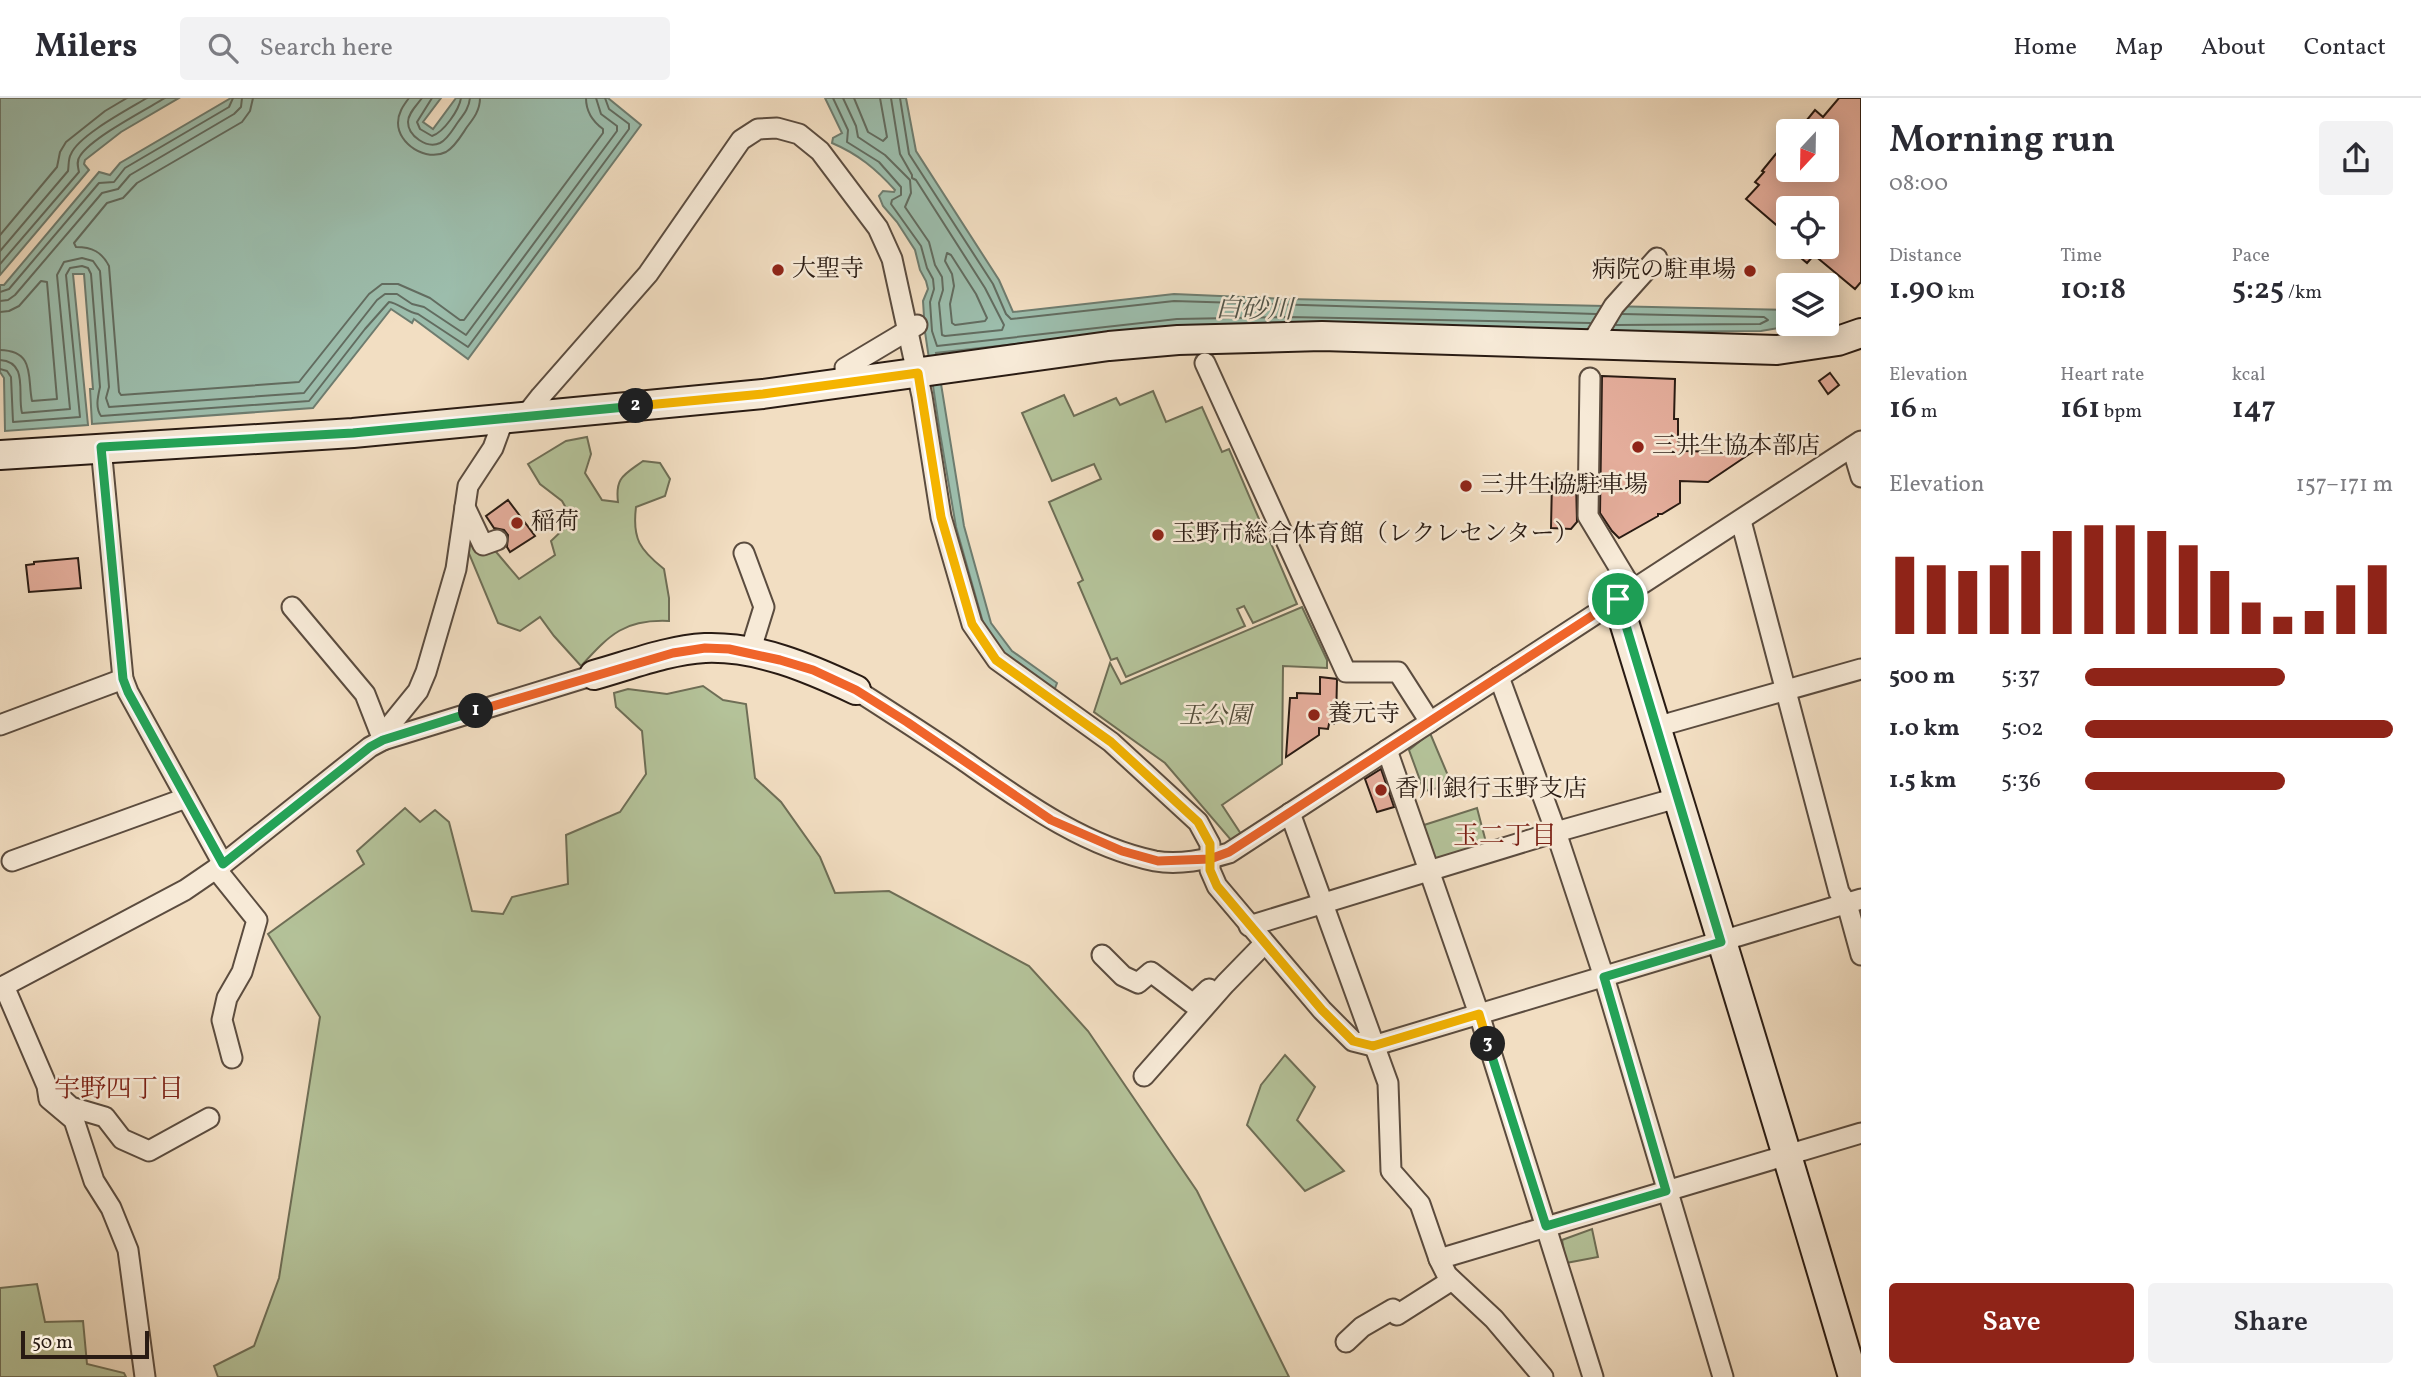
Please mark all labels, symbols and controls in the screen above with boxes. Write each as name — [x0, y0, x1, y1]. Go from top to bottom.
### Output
search box — [180, 17, 670, 80]
text: Milers — [35, 25, 138, 71]
icon: search — [204, 29, 242, 67]
text: Search here — [260, 30, 393, 66]
text: Home — [2013, 31, 2077, 65]
text: Map — [2115, 31, 2163, 65]
text: About — [2201, 31, 2266, 65]
text: Contact — [2304, 31, 2386, 65]
text: Morning run — [1889, 115, 2115, 168]
north arrow — [1776, 119, 1839, 182]
map controls — [1776, 119, 1839, 336]
button: share — [2319, 121, 2393, 195]
text: 08:00 — [1889, 168, 1948, 200]
button: locate — [1776, 196, 1839, 259]
text: Distance — [1889, 243, 1962, 269]
text: Time — [2060, 243, 2102, 269]
text: Pace — [2232, 243, 2270, 269]
place label: 大聖寺 — [792, 253, 864, 287]
place label: 病院の駐車場 — [1592, 254, 1736, 288]
marker: 大聖寺 — [770, 262, 786, 278]
marker: 病院の駐車場 — [1742, 263, 1758, 279]
text: 1.90 — [1889, 269, 1944, 311]
text: 10:18 — [2060, 269, 2126, 311]
text: 5:25 — [2232, 269, 2284, 311]
button: layers — [1776, 273, 1839, 336]
text: km — [1944, 280, 1975, 306]
text: /km — [2284, 280, 2322, 306]
water label: 白砂川 — [1215, 291, 1296, 329]
text: Elevation — [1889, 362, 1968, 388]
text: Heart rate — [2060, 362, 2144, 388]
text: kcal — [2232, 362, 2265, 388]
pin: 2 — [618, 388, 654, 424]
text: 16 — [1889, 388, 1917, 430]
text: 161 — [2060, 388, 2100, 430]
text: 147 — [2232, 388, 2276, 430]
text: 2 — [631, 392, 640, 418]
text: m — [1917, 399, 1937, 425]
text: bpm — [2100, 399, 2142, 425]
place label: 三井生協本部店 — [1652, 430, 1820, 464]
marker: 三井生協本部店 — [1630, 439, 1646, 455]
place label: 三井生協駐車場 — [1480, 469, 1648, 503]
text: Elevation — [1889, 469, 1985, 501]
text: 157–171 m — [2296, 469, 2393, 501]
marker: 三井生協駐車場 — [1458, 478, 1474, 494]
place label: 稲荷 — [531, 506, 579, 540]
marker: 稲荷 — [509, 515, 525, 531]
place label: 玉野市総合体育館（レクレセンター） — [1172, 518, 1579, 552]
marker: 玉野市総合体育館（レクレセンター） — [1150, 527, 1166, 543]
pin — [1588, 569, 1648, 629]
icon: arrive — [1599, 580, 1637, 618]
text: 500 m — [1889, 661, 1955, 693]
text: 5:37 — [2001, 661, 2040, 693]
pin: 1 — [458, 694, 494, 728]
text: 1 — [472, 697, 479, 723]
place label: 養元寺 — [1328, 698, 1400, 732]
park label: 玉公園 — [1179, 700, 1255, 734]
marker: 養元寺 — [1306, 707, 1322, 723]
text: 1.0 km — [1889, 713, 1960, 745]
text: 5:02 — [2001, 713, 2044, 745]
text: 1.5 km — [1889, 765, 1956, 797]
text: 5:36 — [2001, 765, 2041, 797]
place label: 香川銀行玉野支店 — [1395, 773, 1587, 807]
marker: 香川銀行玉野支店 — [1373, 782, 1389, 798]
district label: 玉二丁目 — [1453, 819, 1557, 855]
pin: 3 — [1470, 1026, 1506, 1062]
text: 3 — [1483, 1030, 1492, 1056]
district label: 宇野四丁目 — [54, 1072, 184, 1108]
button: Save — [1889, 1283, 2134, 1363]
button: Share — [2148, 1283, 2393, 1363]
scale bar — [21, 1328, 149, 1360]
text: 50 m — [32, 1330, 73, 1356]

